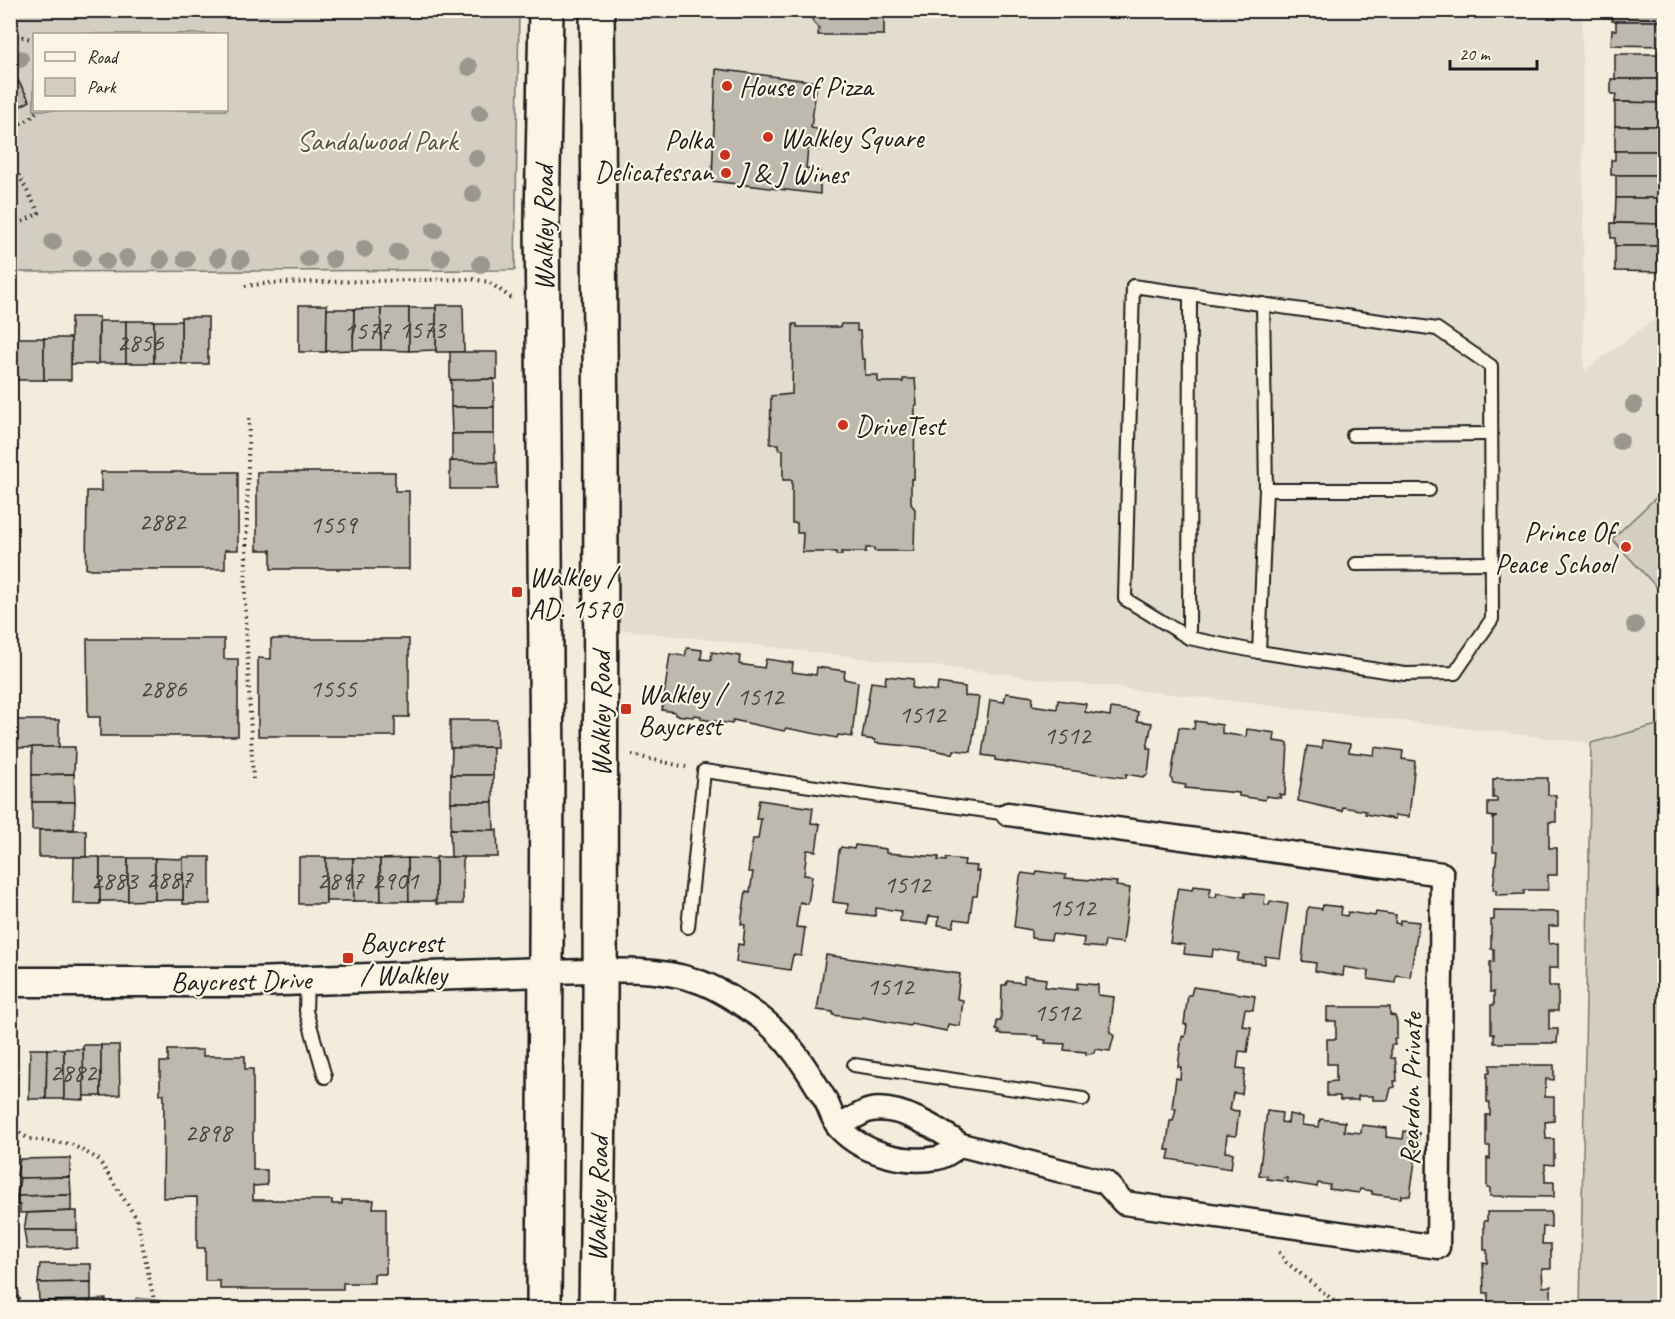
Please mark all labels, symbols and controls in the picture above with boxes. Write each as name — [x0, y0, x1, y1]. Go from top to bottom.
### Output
legend — [33, 33, 228, 111]
scale bar — [1450, 33, 1537, 71]
text: 20 m — [1459, 43, 1492, 65]
text: Road — [87, 46, 120, 68]
place label: House of Pizza — [739, 69, 875, 104]
text: Park — [87, 76, 117, 98]
marker: House of Pizza — [720, 79, 734, 93]
place label: Walkley Square — [780, 120, 925, 155]
place label: Polka Delicatessan — [595, 122, 715, 189]
park label: Sandalwood Park — [297, 123, 460, 158]
marker: Walkley Square — [761, 130, 775, 144]
marker: Polka Delicatessan — [718, 148, 732, 162]
place label: J & J Wines — [736, 156, 850, 191]
street label: Walkley Road — [526, 161, 561, 291]
marker: J & J Wines — [719, 166, 733, 180]
house number: 1573 — [399, 313, 448, 346]
house number: 1577 — [344, 314, 392, 347]
house number: 2856 — [117, 326, 165, 359]
place label: DriveTest — [855, 408, 947, 443]
marker: DriveTest — [836, 418, 850, 432]
house number: 2882 — [139, 505, 188, 538]
house number: 1559 — [310, 508, 359, 541]
place label: Prince Of Peace School — [1495, 514, 1620, 581]
marker: Prince Of Peace School — [1619, 540, 1633, 554]
place label: Walkley / AD. 1570 — [529, 559, 624, 626]
marker: Walkley / AD. 1570 — [510, 585, 524, 599]
street label: Walkley Road — [583, 647, 618, 777]
house number: 2886 — [140, 672, 188, 705]
house number: 1555 — [310, 672, 358, 705]
place label: Walkley / Baycrest — [638, 676, 731, 743]
house number: 1512 — [737, 680, 786, 713]
house number: 1512 — [899, 698, 948, 731]
marker: Walkley / Baycrest — [619, 702, 633, 716]
house number: 1512 — [1044, 719, 1093, 752]
house number: 2887 — [146, 863, 194, 896]
house number: 2883 — [91, 864, 140, 897]
house number: 2897 — [317, 864, 365, 897]
house number: 2901 — [372, 864, 420, 897]
house number: 1512 — [884, 868, 933, 901]
house number: 1512 — [1049, 891, 1098, 924]
place label: Baycrest / Walkley — [360, 925, 449, 992]
marker: Baycrest / Walkley — [341, 951, 355, 965]
street label: Baycrest Drive — [171, 962, 313, 999]
house number: 1512 — [867, 970, 916, 1003]
house number: 1512 — [1034, 996, 1083, 1029]
street label: Reardon Private — [1392, 1010, 1429, 1166]
house number: 2882 — [50, 1056, 99, 1089]
house number: 2898 — [185, 1116, 234, 1149]
street label: Walkley Road — [579, 1132, 616, 1262]

